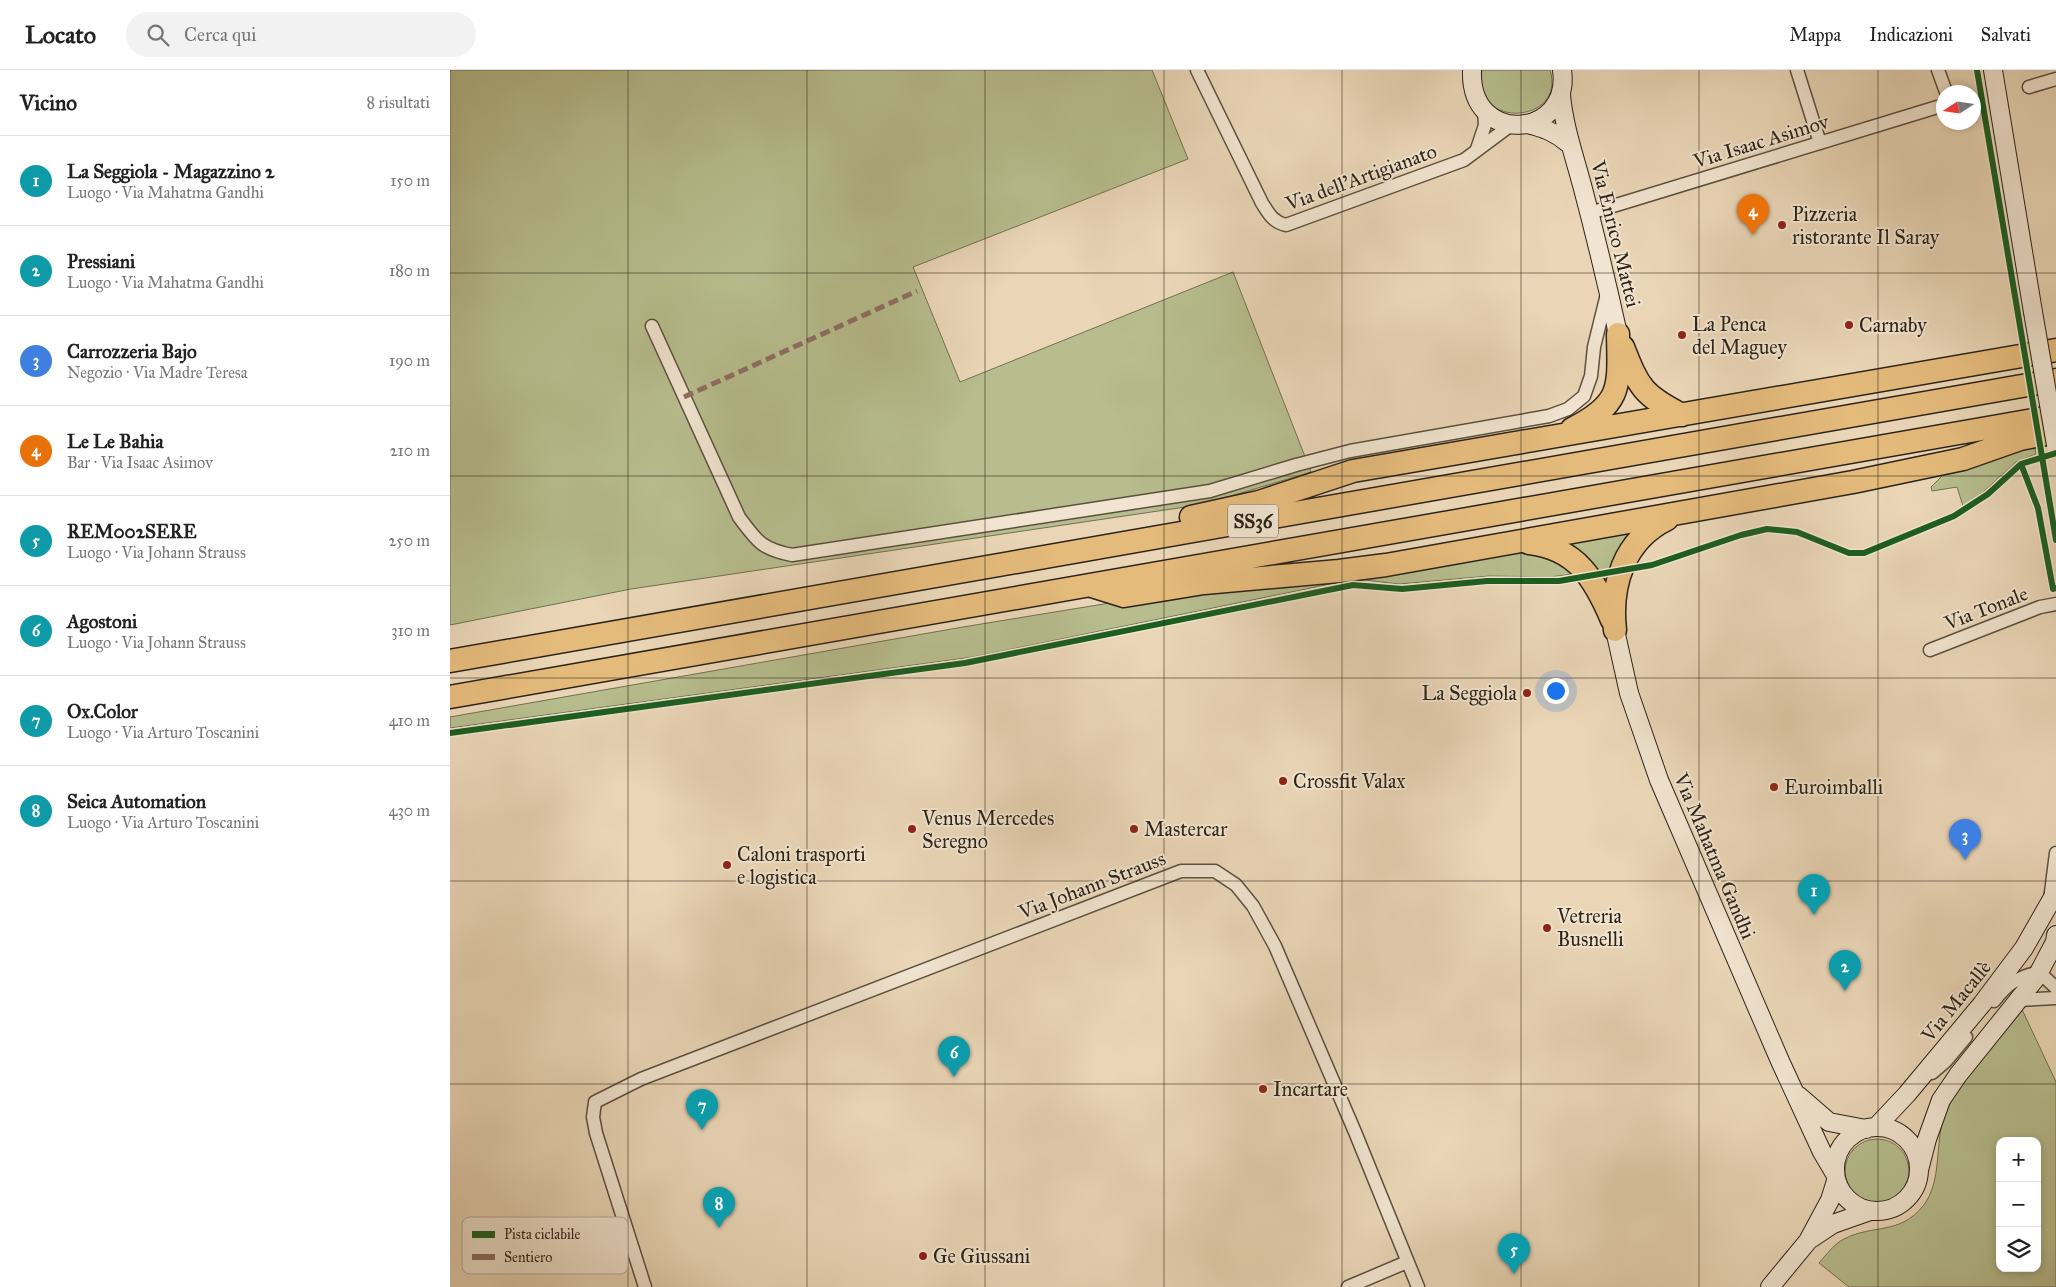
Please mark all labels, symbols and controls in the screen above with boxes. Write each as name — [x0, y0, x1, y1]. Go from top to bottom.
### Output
search box — [126, 12, 476, 57]
text: Locato — [25, 20, 96, 50]
icon: search — [144, 21, 172, 49]
text: Cerca qui — [184, 23, 257, 46]
text: Mappa — [1789, 24, 1841, 46]
text: Indicazioni — [1869, 24, 1953, 46]
text: Salvati — [1981, 24, 2031, 46]
north arrow — [1936, 85, 1981, 130]
text: Vicino — [20, 90, 77, 116]
text: 8 risultati — [367, 93, 430, 112]
street label: Via Isaac Asimov — [1689, 109, 1833, 173]
street label: Via dell'Artigianato — [1281, 139, 1440, 217]
street label: Via Enrico Mattei — [1586, 157, 1646, 310]
text: La Seggiola - Magazzino 2 — [67, 160, 274, 183]
text: 1 — [33, 171, 39, 190]
text: 150 m — [390, 171, 430, 190]
text: Luogo · Via Mahatma Gandhi — [67, 183, 264, 202]
pin: 4 — [1737, 194, 1769, 235]
place label: Pizzeria ristorante Il Saray — [1792, 202, 1940, 249]
marker: Pizzeria ristorante Il Saray — [1776, 219, 1788, 231]
text: Pressiani — [67, 250, 135, 273]
text: 2 — [32, 261, 40, 280]
text: 180 m — [389, 261, 430, 280]
text: Luogo · Via Mahatma Gandhi — [67, 273, 264, 292]
place label: La Penca del Maguey — [1692, 312, 1788, 360]
place label: Carnaby — [1859, 313, 1927, 337]
marker: Carnaby — [1843, 319, 1855, 331]
marker: La Penca del Maguey — [1676, 329, 1688, 341]
text: Carrozzeria Bajo — [67, 340, 197, 363]
text: 3 — [33, 351, 39, 370]
text: 190 m — [389, 351, 430, 370]
text: Negozio · Via Madre Teresa — [67, 363, 247, 382]
text: Le Le Bahia — [67, 430, 163, 453]
text: 4 — [32, 441, 40, 460]
text: 210 m — [390, 441, 430, 460]
text: Bar · Via Isaac Asimov — [67, 453, 213, 472]
road number: SS36 — [1228, 504, 1278, 538]
text: REM002SERE — [67, 520, 197, 543]
text: 5 — [32, 531, 40, 550]
text: 250 m — [389, 531, 430, 550]
text: Luogo · Via Johann Strauss — [67, 543, 246, 562]
street label: Via Tonale — [1940, 581, 2031, 635]
text: Agostoni — [67, 610, 137, 633]
text: 6 — [32, 621, 40, 640]
text: 310 m — [391, 621, 430, 640]
text: Luogo · Via Johann Strauss — [67, 633, 246, 652]
your location — [1543, 678, 1569, 704]
place label: La Seggiola — [1422, 681, 1518, 706]
marker: La Seggiola — [1521, 687, 1533, 699]
text: Ox.Color — [67, 700, 138, 723]
text: 7 — [32, 711, 40, 730]
text: 410 m — [389, 711, 430, 730]
text: Luogo · Via Arturo Toscanini — [67, 723, 259, 742]
street label: Via Mahatma Gandhi — [1669, 768, 1761, 943]
place label: Crossfit Valax — [1293, 769, 1405, 793]
marker: Crossfit Valax — [1277, 775, 1289, 787]
place label: Euroimballi — [1784, 775, 1884, 799]
marker: Euroimballi — [1768, 781, 1780, 793]
text: Seica Automation — [67, 790, 206, 813]
text: 8 — [32, 801, 40, 820]
text: 430 m — [388, 801, 430, 820]
place label: Venus Mercedes Seregno — [921, 806, 1054, 854]
text: Luogo · Via Arturo Toscanini — [67, 813, 259, 832]
place label: Mastercar — [1144, 817, 1228, 841]
pin: 3 — [1949, 819, 1981, 860]
marker: Venus Mercedes Seregno — [906, 823, 918, 835]
marker: Mastercar — [1128, 823, 1140, 835]
place label: Caloni trasporti e logistica — [737, 842, 866, 890]
street label: Via Johann Strauss — [1014, 846, 1169, 925]
marker: Caloni trasporti e logistica — [721, 859, 733, 871]
pin: 1 — [1798, 874, 1830, 915]
place label: Vetreria Busnelli — [1556, 904, 1624, 951]
marker: Vetreria Busnelli — [1541, 922, 1553, 934]
pin: 2 — [1829, 950, 1861, 991]
street label: Via Macallè — [1915, 956, 1996, 1047]
pin: 6 — [938, 1036, 970, 1077]
place label: Incartare — [1273, 1077, 1348, 1101]
marker: Incartare — [1257, 1083, 1269, 1095]
pin: 7 — [686, 1089, 718, 1130]
map controls — [1996, 1137, 2041, 1272]
button: + — [1996, 1137, 2041, 1182]
button: − — [1996, 1182, 2041, 1227]
pin: 8 — [703, 1187, 735, 1228]
legend — [462, 1217, 628, 1274]
text: Pista ciclabile — [504, 1226, 580, 1243]
button: layers — [1996, 1227, 2041, 1272]
pin: 5 — [1498, 1233, 1530, 1274]
place label: Ge Giussani — [933, 1244, 1031, 1268]
text: Sentiero — [504, 1249, 552, 1266]
marker: Ge Giussani — [917, 1250, 929, 1262]

